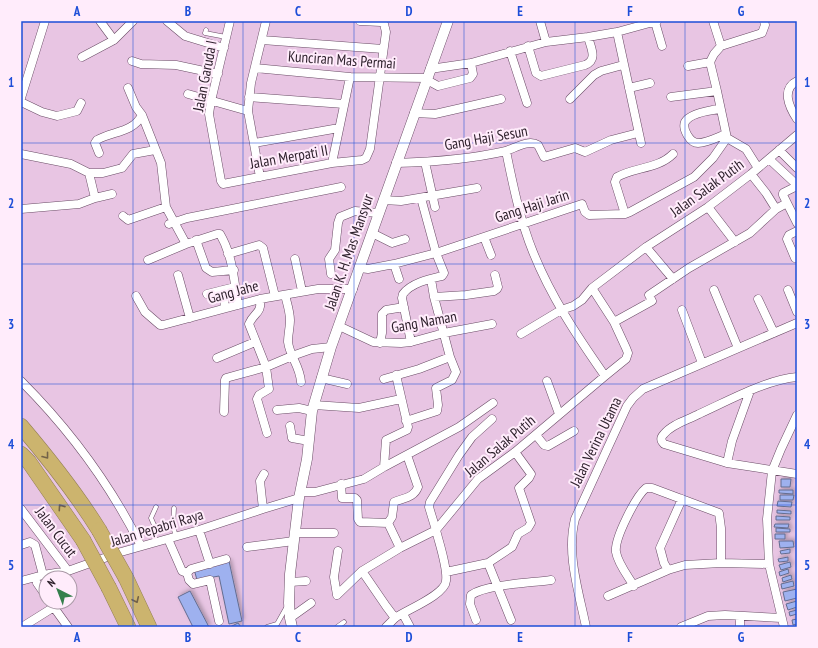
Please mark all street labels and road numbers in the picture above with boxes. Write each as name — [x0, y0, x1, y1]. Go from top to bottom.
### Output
street label: Jalan Garuda I — [188, 39, 221, 114]
street label: Kunciran Mas Permai — [287, 46, 397, 73]
street label: Gang Haji Sesun — [443, 121, 529, 154]
street label: Jalan Merpati II — [247, 140, 329, 173]
street label: Jalan Salak Putih — [665, 155, 747, 221]
street label: Gang Haji Jarin — [492, 185, 571, 226]
street label: Jalan K. H. Mas Mansyur — [319, 191, 378, 313]
street label: Gang Jahe — [205, 276, 260, 307]
street label: Gang Naman — [390, 306, 458, 337]
street label: Jalan Verina Utama — [565, 394, 626, 491]
street label: Jalan Salak Putih — [460, 411, 539, 481]
street label: Jalan Cucut — [31, 502, 81, 561]
street label: Jalan Pepabri Raya — [107, 504, 205, 551]

